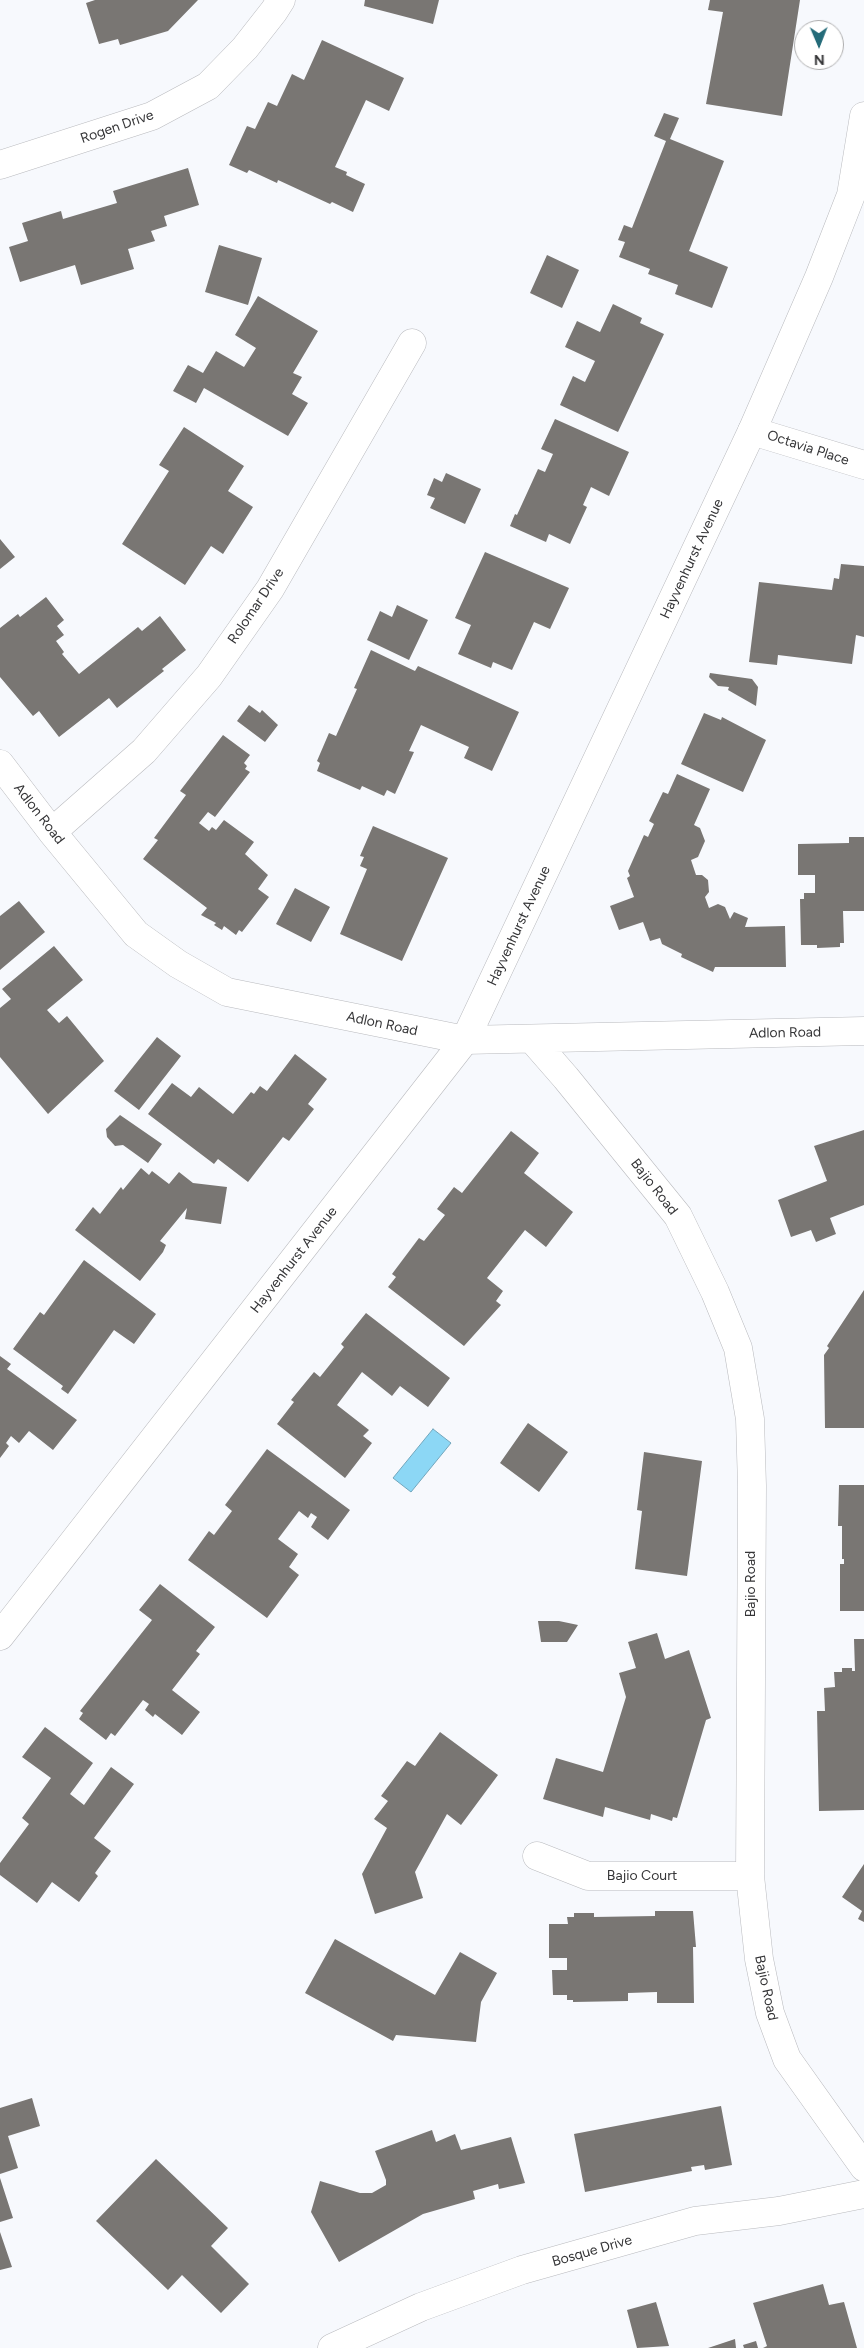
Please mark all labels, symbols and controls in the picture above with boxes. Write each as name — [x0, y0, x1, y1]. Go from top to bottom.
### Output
north arrow — [794, 20, 844, 70]
text: N — [814, 51, 825, 68]
street label: Rogen Drive — [78, 107, 156, 147]
street label: Octavia Place — [765, 427, 851, 469]
street label: Hayvenhurst Avenue — [657, 496, 727, 622]
street label: Rolomar Drive — [225, 565, 287, 647]
street label: Adlon Road — [10, 780, 68, 848]
street label: Hayvenhurst Avenue — [484, 863, 554, 989]
street label: Adlon Road — [345, 1008, 419, 1040]
street label: Adlon Road — [749, 1024, 821, 1042]
street label: Bajio Road — [627, 1156, 681, 1218]
street label: Hayvenhurst Avenue — [247, 1203, 341, 1317]
street label: Bajio Road — [743, 1551, 759, 1617]
street label: Bajio Court — [607, 1868, 677, 1884]
street label: Bajio Road — [751, 1954, 781, 2022]
street label: Bosque Drive — [550, 2232, 634, 2270]

